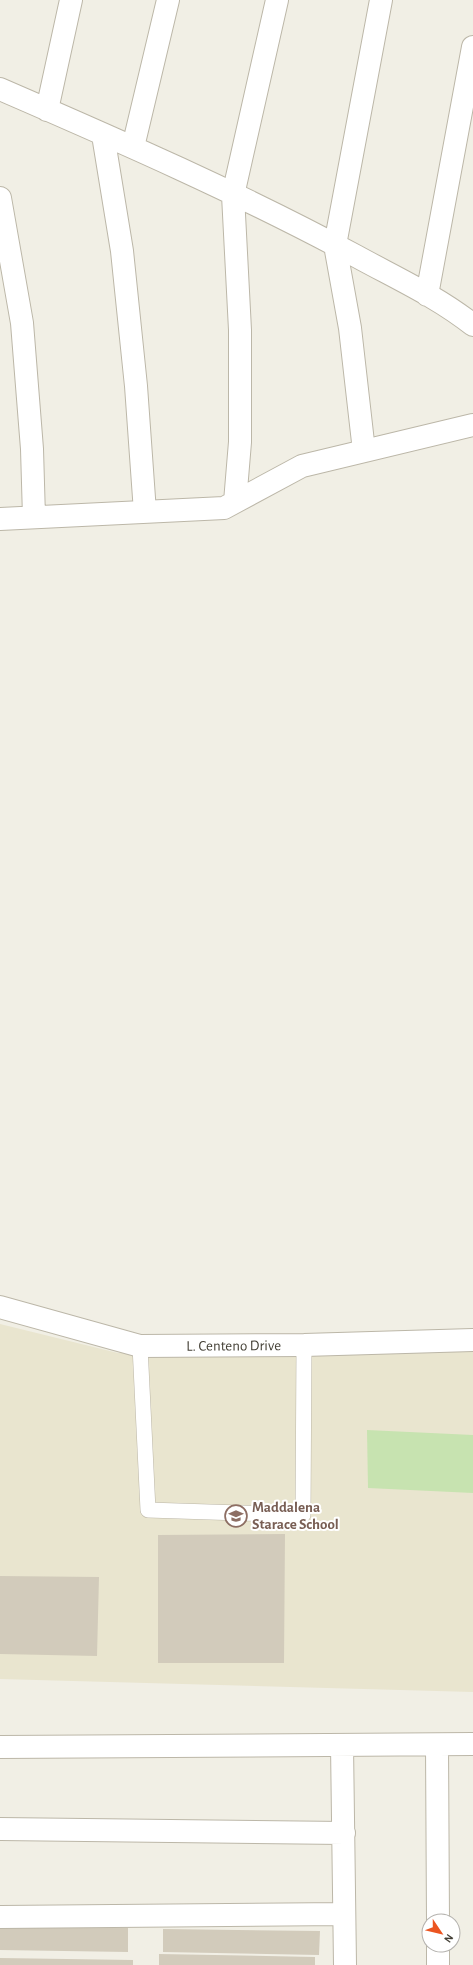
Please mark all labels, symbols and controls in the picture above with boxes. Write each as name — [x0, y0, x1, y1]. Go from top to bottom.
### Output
street label: L. Centeno Drive — [186, 1338, 281, 1354]
place label: Maddalena Starace School — [252, 1500, 339, 1532]
school or university icon: Maddalena Starace School — [223, 1503, 249, 1529]
north arrow — [421, 1913, 461, 1953]
text: N — [442, 1932, 455, 1945]

